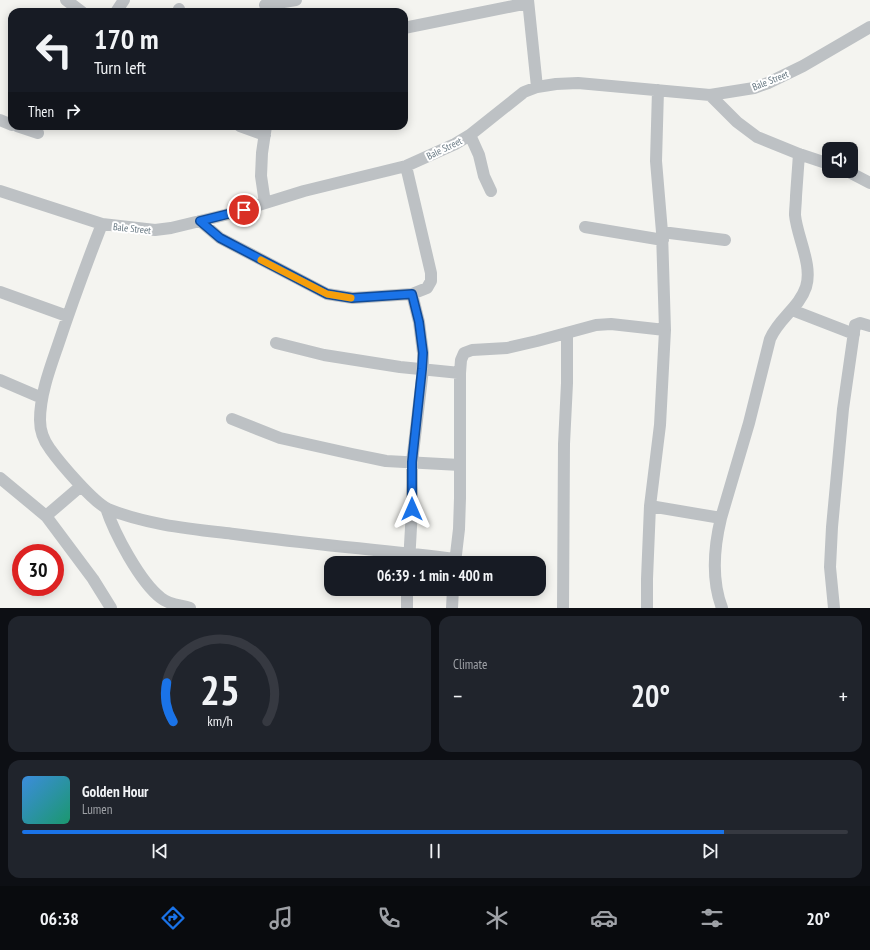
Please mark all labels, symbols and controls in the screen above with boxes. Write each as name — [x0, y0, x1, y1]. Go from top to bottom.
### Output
text: 170 m — [94, 20, 158, 57]
icon: left — [28, 24, 80, 76]
text: Turn left — [94, 56, 146, 79]
street label: Bale Street — [750, 67, 790, 94]
icon: right — [62, 100, 84, 122]
text: Then — [28, 102, 54, 121]
street label: Bale Street — [424, 134, 464, 163]
map controls — [822, 142, 858, 178]
button: sound — [822, 142, 858, 178]
pin — [227, 193, 261, 227]
icon: arrive — [233, 199, 255, 221]
street label: Bale Street — [112, 220, 152, 237]
position arrow — [391, 488, 433, 530]
speed limit sign: 30 — [12, 544, 64, 596]
text: 06:39 · 1 min · 400 m — [377, 566, 493, 585]
text: Climate — [453, 656, 487, 673]
text: 25 — [200, 663, 239, 716]
text: 20° — [631, 676, 670, 715]
text: − — [453, 682, 462, 710]
text: + — [839, 682, 848, 710]
text: km/h — [207, 711, 232, 730]
text: Golden Hour — [82, 782, 149, 801]
text: Lumen — [82, 801, 112, 818]
icon: previous — [149, 840, 171, 862]
icon: pause — [424, 840, 446, 862]
icon: next — [699, 840, 721, 862]
icon: directions — [159, 904, 187, 932]
icon: music — [267, 904, 295, 932]
icon: phone — [375, 904, 403, 932]
icon: climate — [483, 904, 511, 932]
icon: car — [590, 904, 618, 932]
icon: filters — [698, 904, 726, 932]
text: 06:38 — [40, 907, 79, 930]
text: 20° — [806, 907, 830, 930]

